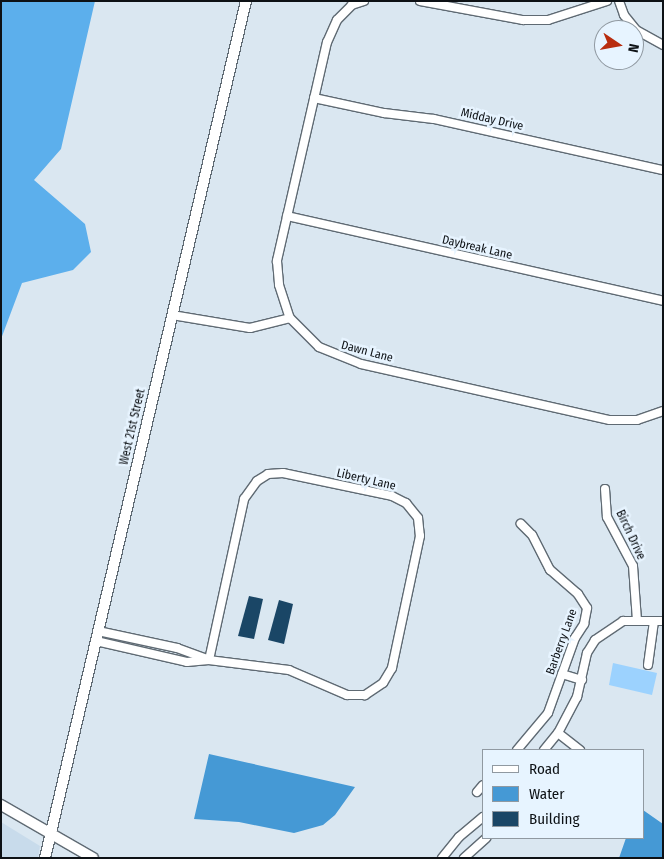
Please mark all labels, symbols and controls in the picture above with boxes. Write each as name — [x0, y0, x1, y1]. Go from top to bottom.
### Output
north arrow — [594, 20, 644, 70]
text: N — [624, 42, 642, 54]
street label: Midday Drive — [459, 106, 525, 134]
street label: Daybreak Lane — [440, 233, 514, 263]
street label: Dawn Lane — [340, 338, 394, 366]
street label: West 21st Street — [117, 388, 149, 466]
street label: Liberty Lane — [335, 466, 397, 494]
street label: Birch Drive — [612, 508, 648, 562]
street label: Barberry Lane — [543, 607, 581, 677]
legend — [482, 749, 644, 839]
text: Road — [529, 760, 560, 778]
text: Water — [529, 785, 564, 803]
text: Building — [529, 810, 580, 828]

